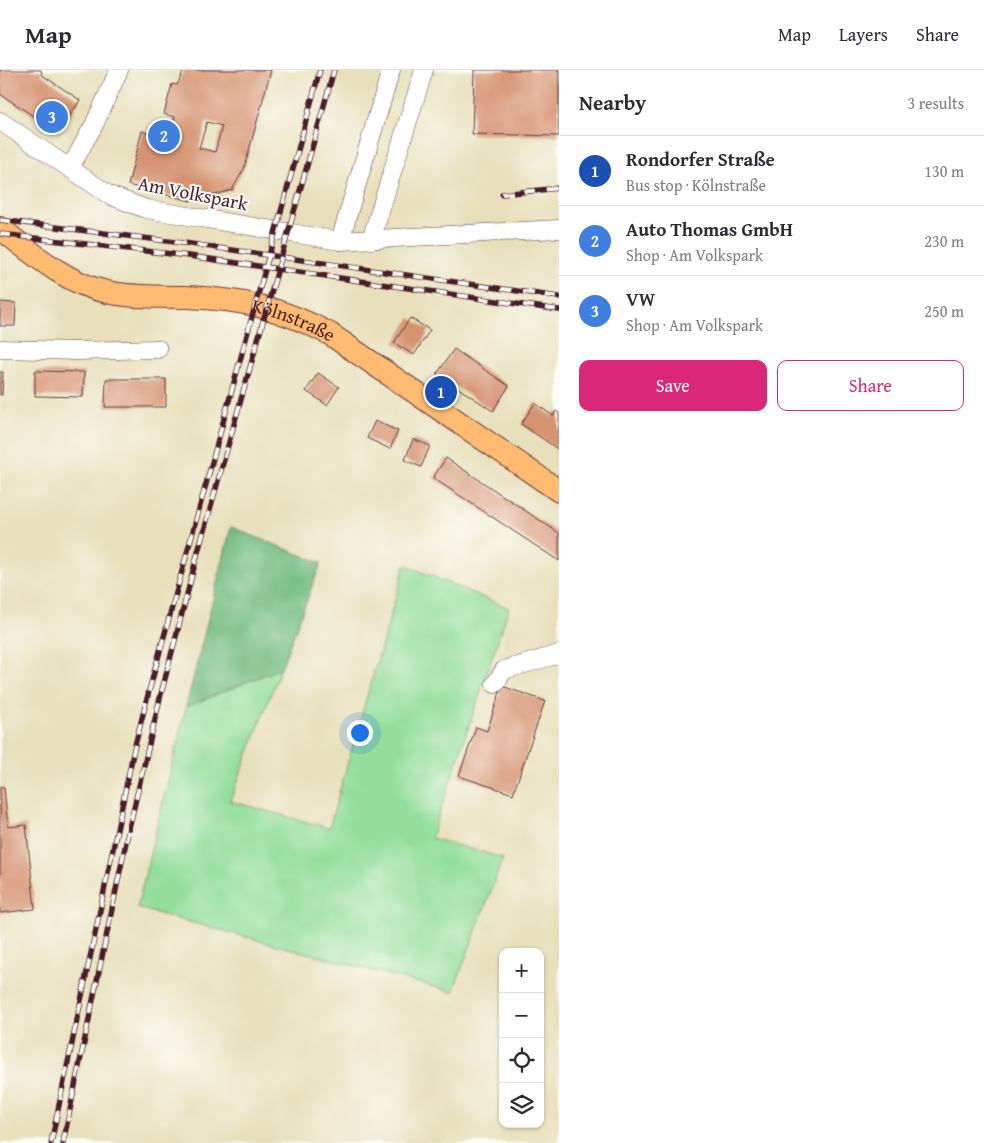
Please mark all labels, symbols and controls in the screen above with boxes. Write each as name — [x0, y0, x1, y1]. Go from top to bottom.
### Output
text: Map — [25, 17, 72, 52]
text: Map — [778, 21, 811, 48]
text: Layers — [839, 21, 888, 48]
text: Share — [916, 21, 959, 48]
text: Nearby — [579, 87, 646, 118]
text: 3 results — [907, 91, 964, 115]
pin: 3 — [36, 98, 68, 136]
pin: 2 — [148, 117, 180, 155]
text: Rondorfer Straße — [626, 145, 775, 173]
text: 1 — [591, 159, 599, 183]
text: 130 m — [924, 159, 964, 183]
street label: Am Volkspark — [136, 169, 251, 217]
text: Bus stop · Kölnstraße — [626, 173, 766, 197]
text: Auto Thomas GmbH — [626, 215, 793, 243]
text: 2 — [591, 229, 599, 253]
text: 230 m — [924, 229, 964, 253]
text: Shop · Am Volkspark — [626, 243, 763, 267]
text: VW — [626, 285, 655, 313]
street label: Kölnstraße — [249, 291, 342, 348]
text: 3 — [591, 299, 599, 323]
text: 250 m — [924, 299, 964, 323]
text: Shop · Am Volkspark — [626, 313, 763, 337]
button: Save — [579, 360, 767, 411]
button: Share — [777, 360, 964, 411]
pin: 1 — [425, 373, 457, 411]
your location — [347, 720, 373, 746]
map controls — [499, 948, 544, 1128]
button: + — [499, 948, 544, 993]
button: − — [499, 993, 544, 1038]
button: locate — [499, 1038, 544, 1083]
button: layers — [499, 1083, 544, 1128]

